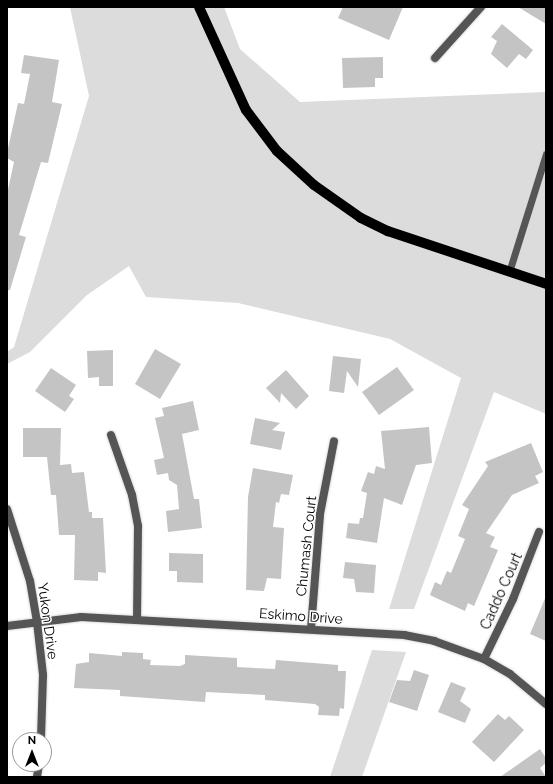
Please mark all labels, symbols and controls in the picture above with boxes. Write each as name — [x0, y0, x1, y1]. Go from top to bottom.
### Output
street label: Chumash Court — [292, 495, 320, 597]
street label: Caddo Court — [477, 550, 525, 632]
street label: Yukon Drive — [34, 582, 62, 660]
street label: Eskimo Drive — [259, 605, 343, 627]
north arrow — [12, 732, 52, 772]
text: N — [28, 734, 36, 747]

